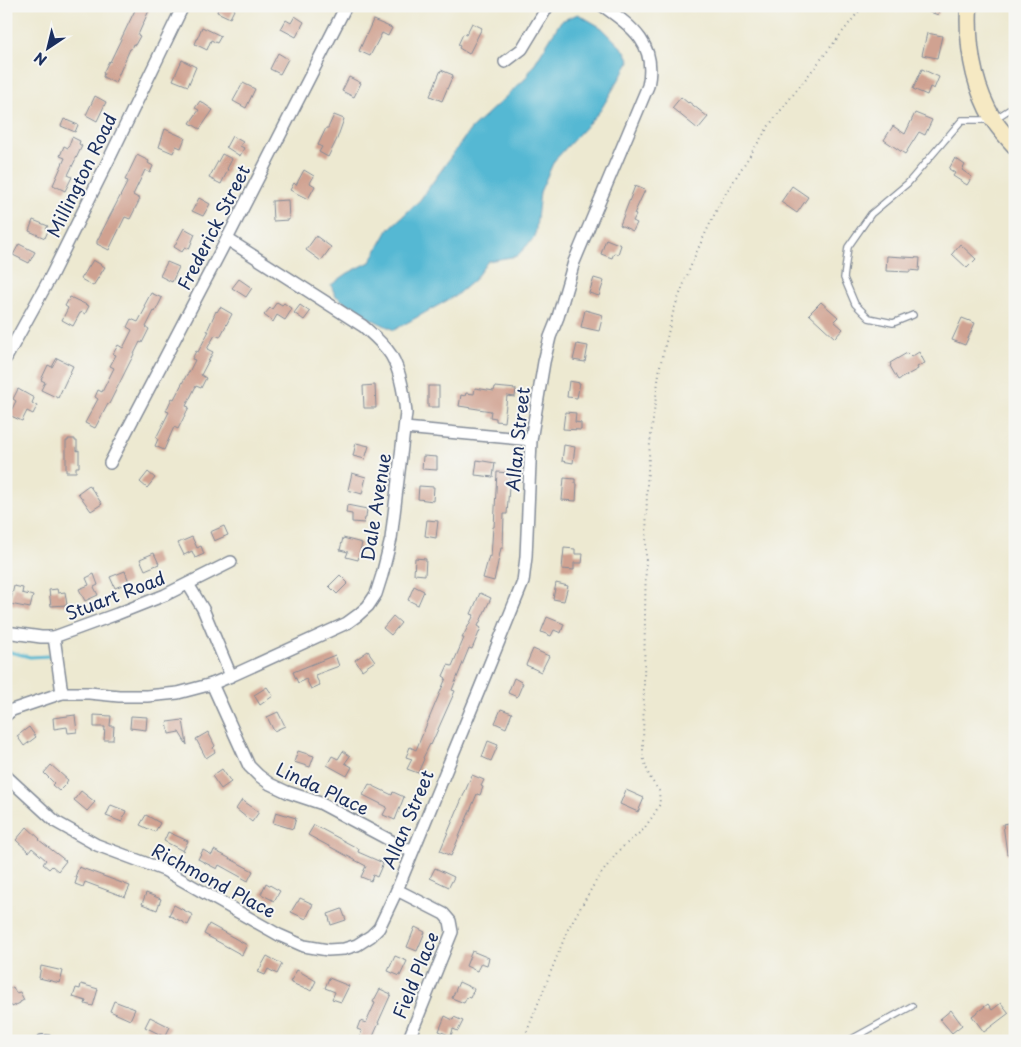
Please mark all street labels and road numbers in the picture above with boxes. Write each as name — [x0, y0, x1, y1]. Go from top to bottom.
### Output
street label: Millington Road — [39, 108, 123, 242]
street label: Frederick Street — [170, 160, 256, 294]
street label: Allan Street — [498, 385, 536, 493]
street label: Dale Avenue — [353, 451, 397, 563]
street label: Stuart Road — [61, 564, 169, 626]
street label: Linda Place — [272, 755, 374, 821]
street label: Allan Street — [374, 765, 440, 873]
street label: Richmond Place — [147, 836, 281, 924]
street label: Field Place — [385, 927, 445, 1023]

